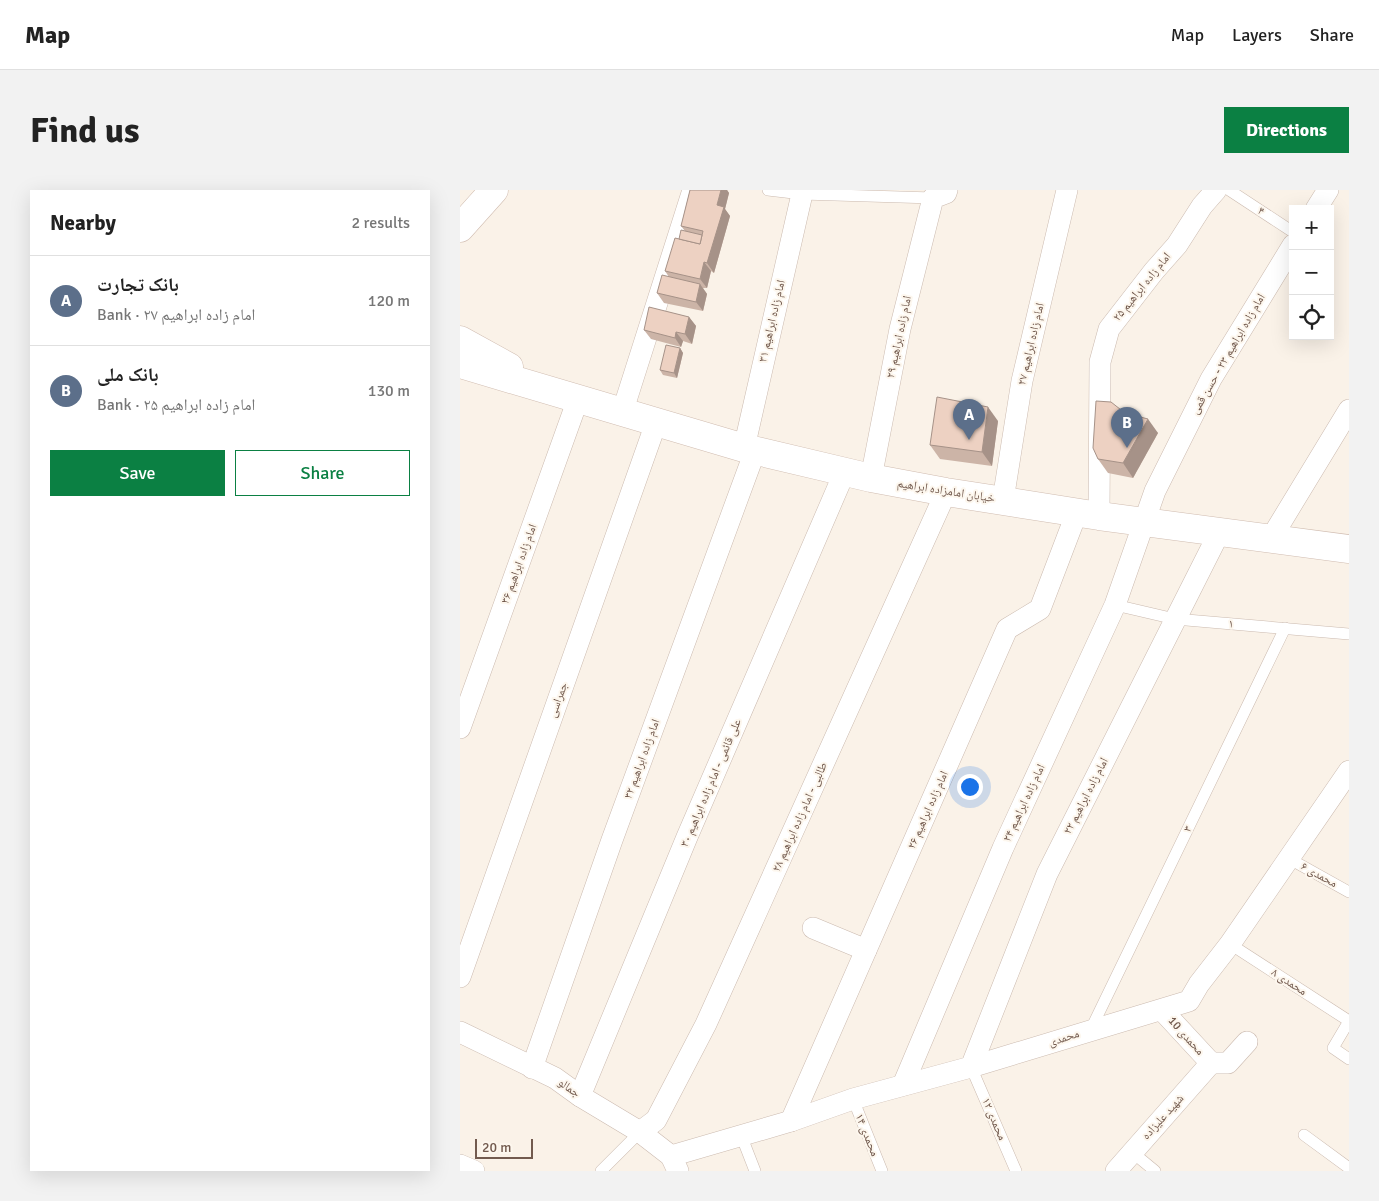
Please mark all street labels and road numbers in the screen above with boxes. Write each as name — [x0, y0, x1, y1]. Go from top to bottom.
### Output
street label: ۴ — [1255, 203, 1267, 219]
street label: امام زاده ابراهیم ۲۵ — [1110, 250, 1174, 324]
street label: امام زاده ابراهیم ۳۱ — [755, 278, 789, 364]
street label: امام زاده ابراهیم ۲۳ - حسن قمی — [1187, 291, 1269, 417]
street label: امام زاده ابراهیم ۲۹ — [883, 294, 915, 380]
street label: امام زاده ابراهیم ۲۷ — [1014, 301, 1048, 387]
street label: خیابان امامزاده ابراهیم — [896, 476, 996, 506]
street label: امام زاده ابراهیم ۳۶ — [498, 522, 540, 606]
street label: ۱ — [1228, 616, 1234, 632]
street label: جمراسی — [545, 680, 571, 720]
street label: امام زاده ابراهیم ۳۲ — [621, 717, 663, 801]
street label: علی قائمی - امام زاده ابراهیم ۳۰ — [677, 717, 745, 849]
street label: امام زاده ابراهیم ۲۲ — [1060, 755, 1112, 837]
street label: طالبی - امام زاده ابراهیم ۲۸ — [769, 760, 831, 874]
street label: امام زاده ابراهیم ۲۴ — [999, 762, 1049, 844]
street label: امام زاده ابراهیم ۲۶ — [904, 768, 952, 851]
street label: ۳ — [1180, 823, 1196, 835]
street label: محمدی ۶ — [1298, 859, 1340, 891]
street label: محمدی ۸ — [1268, 965, 1310, 999]
street label: محمدی 10 — [1165, 1013, 1207, 1059]
street label: محمدی — [1047, 1026, 1081, 1050]
street label: جمالو — [555, 1075, 583, 1101]
street label: شهید علیزاده — [1139, 1091, 1187, 1143]
street label: محمدی ۱۲ — [978, 1095, 1010, 1143]
street label: محمدی ۱۴ — [852, 1111, 882, 1159]

